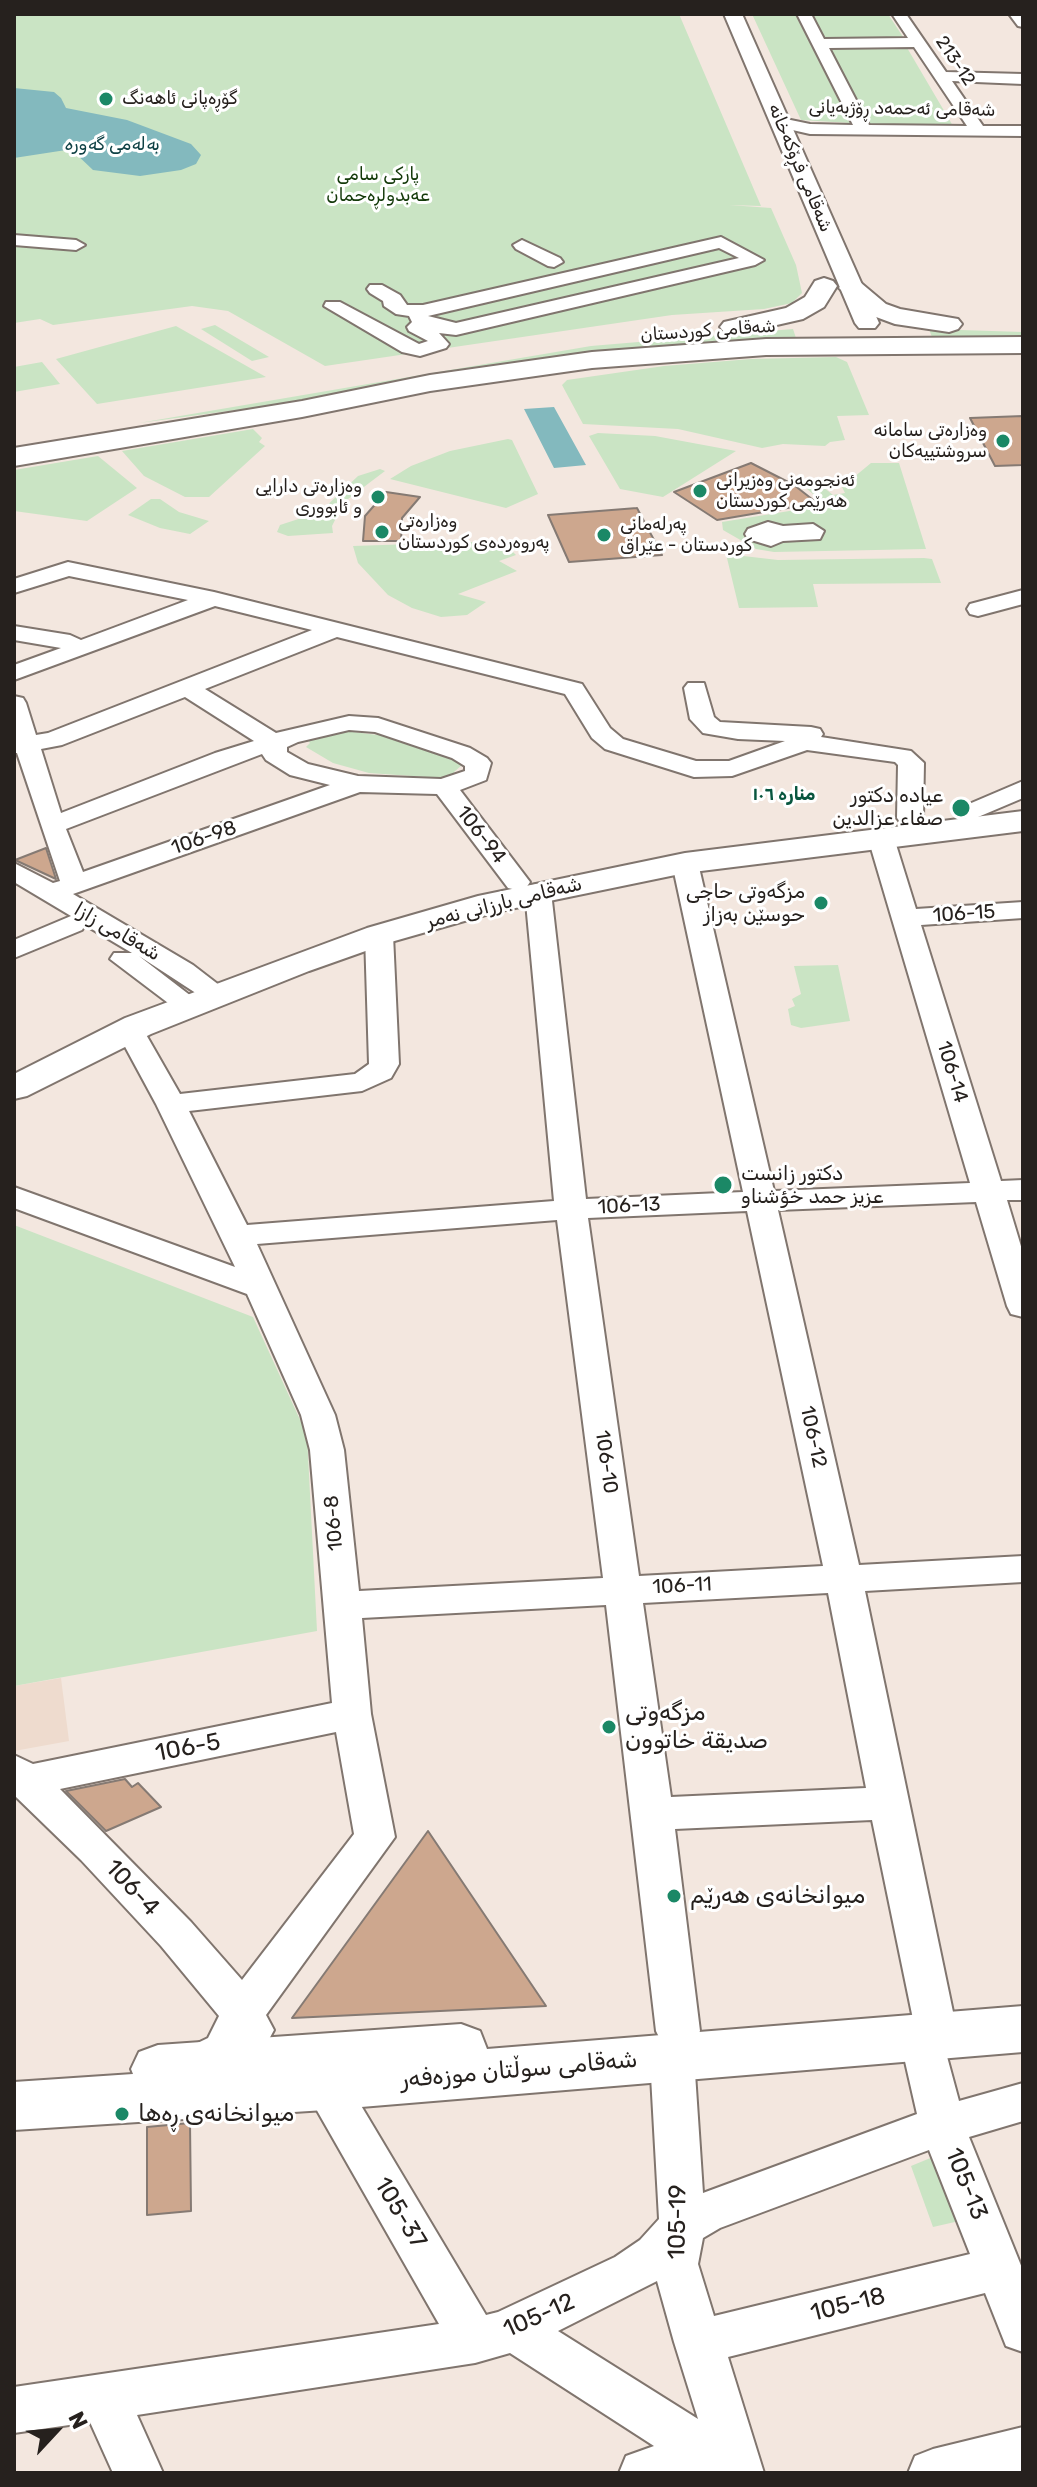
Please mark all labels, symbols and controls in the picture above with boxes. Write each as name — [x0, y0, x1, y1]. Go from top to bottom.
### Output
street label: 213-12 — [931, 32, 979, 90]
place label: گۆڕەپانی ئاهەنگ — [122, 88, 237, 110]
marker: گۆڕەپانی ئاهەنگ — [97, 90, 115, 108]
street label: شەقامی ئەحمەد ڕۆژبەیانی — [808, 97, 996, 121]
street label: شەقامی فڕۆکەخانە — [763, 101, 837, 235]
water label: بەلەمی گەورە — [64, 134, 160, 156]
park label: پارکی سامی عەبدولڕەحمان — [326, 164, 430, 206]
street label: شەقامی کوردستان — [640, 315, 776, 347]
place label: وەزارەتی سامانە سروشتییەکان — [874, 420, 987, 462]
marker: وەزارەتی سامانە سروشتییەکان — [994, 432, 1012, 450]
place label: ئەنجومەنی وەزیرانی هەرێمی کوردستان — [716, 470, 855, 512]
place label: وەزارەتی دارایی و ئابووری — [255, 476, 362, 518]
marker: ئەنجومەنی وەزیرانی هەرێمی کوردستان — [691, 482, 709, 500]
marker: وەزارەتی دارایی و ئابووری — [369, 488, 387, 506]
place label: وەزارەتی پەروەردەی کوردستان — [398, 511, 550, 554]
place label: پەرلەمانی کوردستان - عێراق — [620, 514, 752, 556]
marker: وەزارەتی پەروەردەی کوردستان — [373, 523, 391, 541]
marker: پەرلەمانی کوردستان - عێراق — [595, 526, 613, 544]
district label: منارە ١٠٦ — [753, 784, 815, 806]
place label: عياده دكتور صفاء عزالدين — [833, 784, 943, 831]
marker: عياده دكتور صفاء عزالدين — [950, 797, 972, 819]
street label: 106-94 — [451, 801, 511, 869]
street label: 106-98 — [168, 816, 240, 860]
street label: شەقامی بارزانی نەمر — [423, 872, 585, 934]
place label: مزگەوتی حاجی حوسێن بەزاز — [686, 880, 805, 927]
marker: مزگەوتی حاجی حوسێن بەزاز — [812, 894, 830, 912]
street label: شەقامی زازا — [69, 898, 165, 966]
street label: 106-15 — [932, 900, 996, 928]
street label: 106-14 — [931, 1038, 973, 1106]
place label: دكتور زانست عزيز حمد خؤشناو — [741, 1162, 883, 1209]
marker: دكتور زانست عزيز حمد خؤشناو — [712, 1174, 734, 1196]
street label: 106-13 — [597, 1192, 661, 1220]
street label: 106-12 — [795, 1404, 831, 1470]
street label: 106-10 — [590, 1429, 622, 1495]
street label: 106-8 — [320, 1494, 348, 1552]
street label: 106-11 — [652, 1572, 712, 1600]
place label: مزگەوتی صديقة خاتوون — [625, 1699, 768, 1755]
marker: مزگەوتی صديقة خاتوون — [600, 1718, 618, 1736]
street label: 106-5 — [153, 1728, 223, 1768]
street label: 106-4 — [99, 1854, 165, 1922]
place label: میوانخانەی هەرێم — [690, 1882, 865, 1910]
marker: میوانخانەی هەرێم — [665, 1887, 683, 1905]
street label: شەقامی سوڵتان موزەفەر — [399, 2045, 639, 2095]
place label: میوانخانەی ڕەها — [138, 2100, 294, 2128]
marker: میوانخانەی ڕەها — [113, 2105, 131, 2123]
street label: 105-13 — [939, 2144, 993, 2224]
street label: 105-37 — [368, 2172, 432, 2254]
street label: 105-19 — [663, 2184, 693, 2260]
street label: 105-18 — [808, 2282, 888, 2328]
street label: 105-12 — [499, 2288, 579, 2344]
north arrow — [16, 2391, 96, 2471]
text: N — [62, 2407, 94, 2433]

